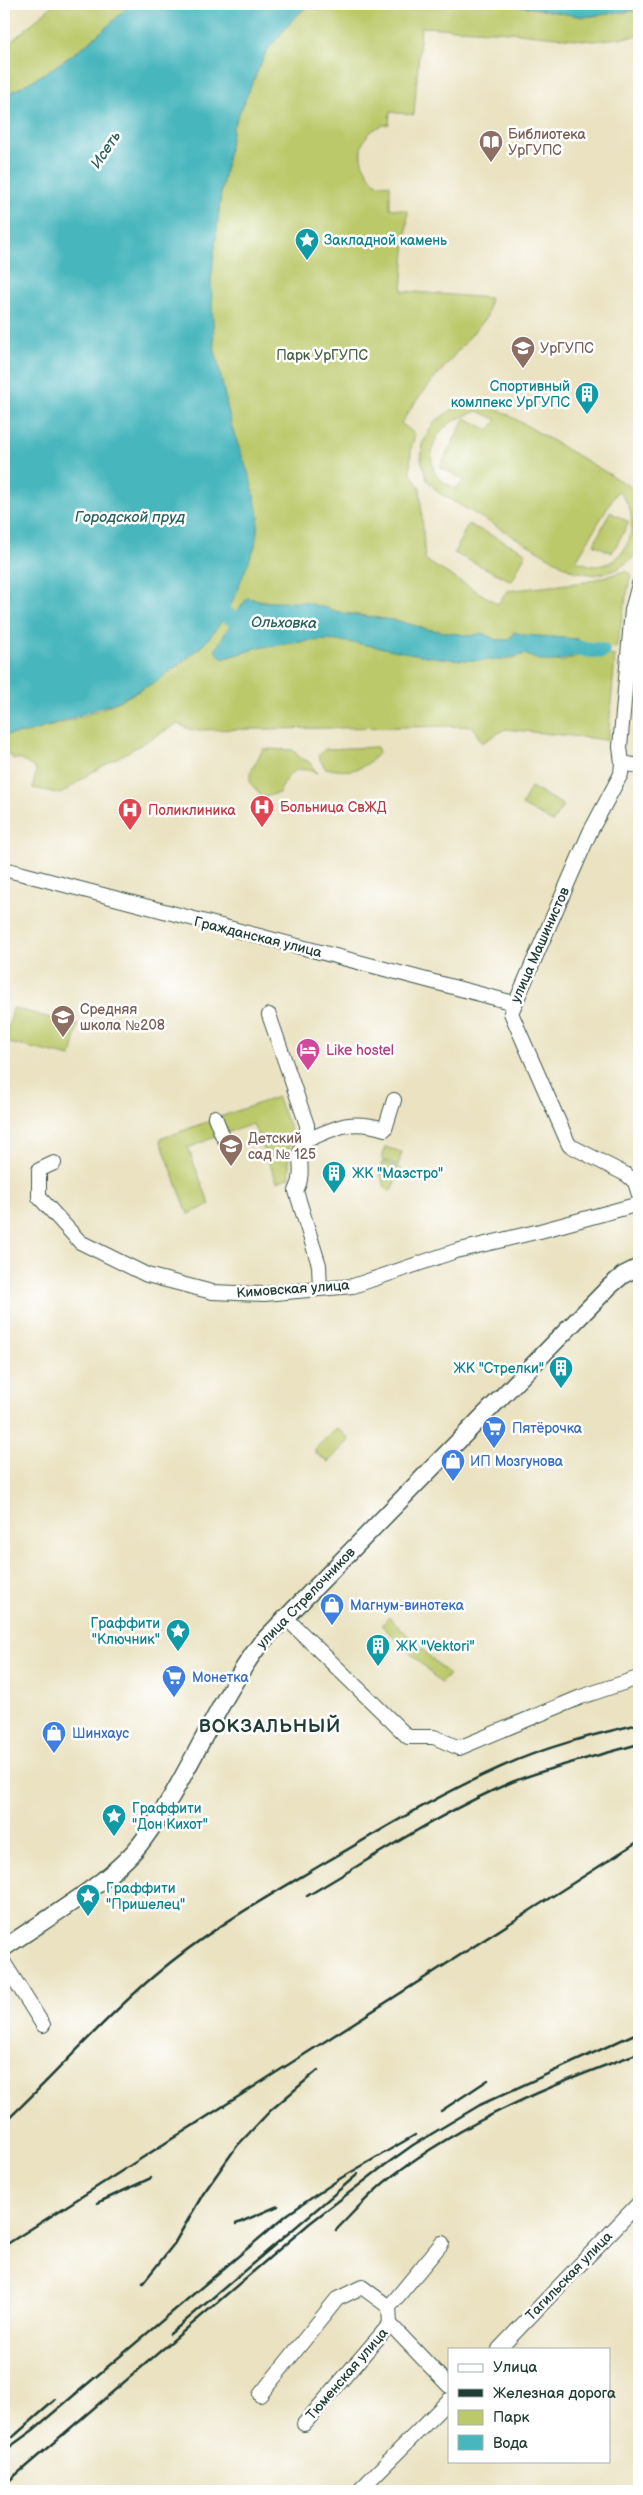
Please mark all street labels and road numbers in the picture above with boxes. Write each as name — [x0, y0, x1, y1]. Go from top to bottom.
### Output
street label: улица Машинистов — [507, 884, 573, 1005]
street label: Гражданская улица — [192, 913, 324, 961]
street label: Кимовская улица — [236, 1277, 351, 1301]
street label: улица Стрелочников — [253, 1543, 359, 1652]
street label: Тагильская улица — [522, 2227, 616, 2324]
street label: Тюменская улица — [302, 2324, 392, 2423]

